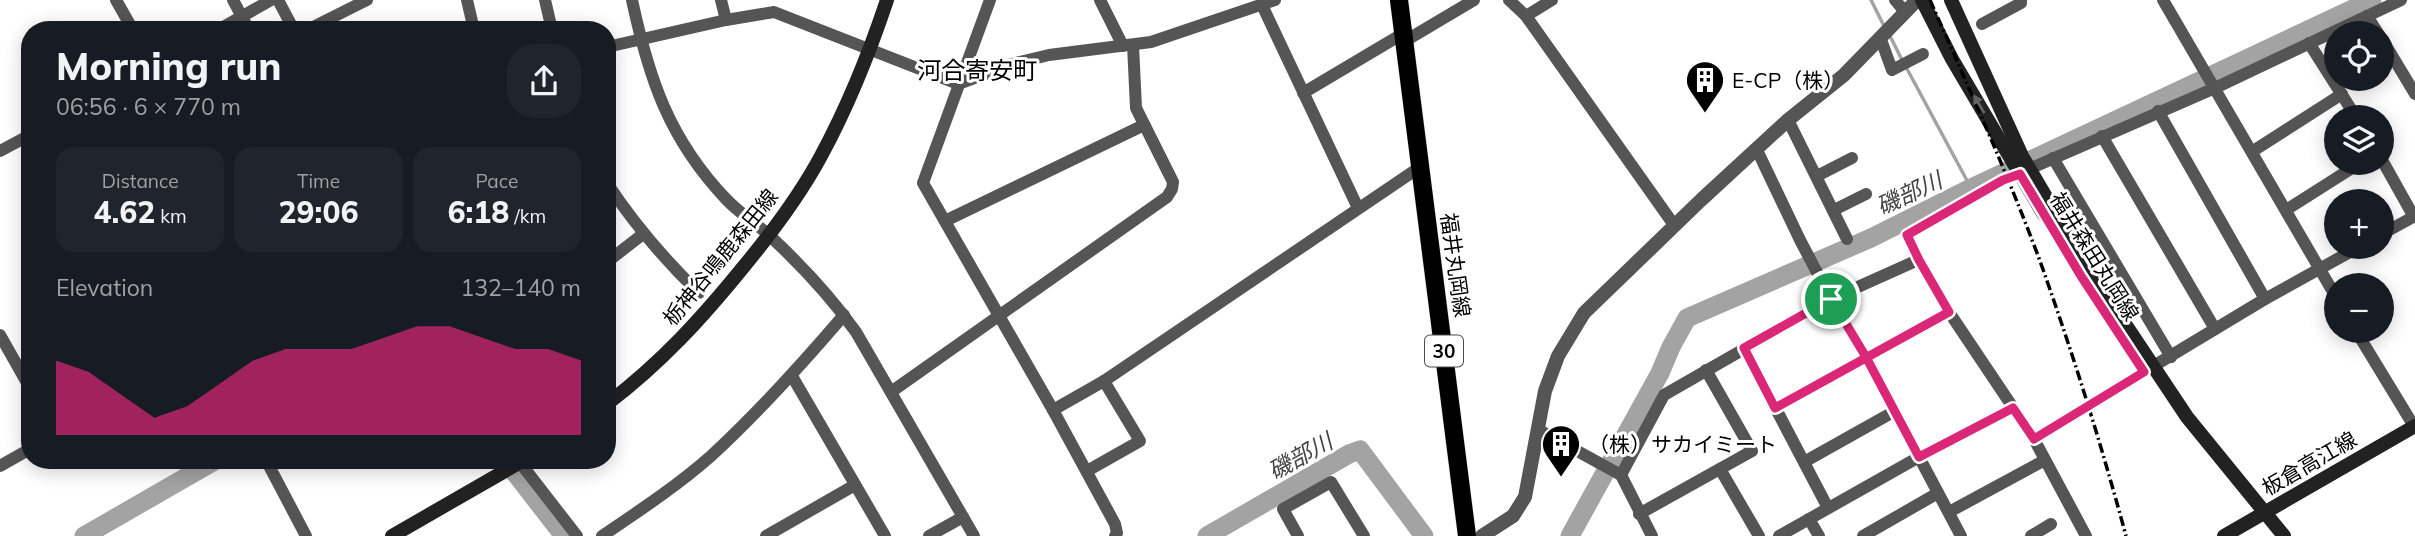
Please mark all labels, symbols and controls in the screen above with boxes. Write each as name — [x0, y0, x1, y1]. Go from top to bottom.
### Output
map controls — [2324, 21, 2394, 343]
button: locate — [2324, 21, 2394, 91]
text: Morning run — [56, 42, 282, 90]
button: share — [507, 44, 581, 118]
district label: 河合寄安町 — [917, 55, 1037, 85]
building icon: E-CP（株） — [1684, 59, 1726, 114]
place label: E-CP（株） — [1732, 67, 1844, 93]
text: 06:56 · 6 × 770 m — [56, 92, 241, 121]
one-way arrow — [1973, 95, 1985, 114]
button: layers — [2324, 105, 2394, 175]
water label: 磯部川 — [1872, 164, 1949, 221]
text: Distance — [102, 169, 179, 193]
text: Time — [297, 169, 340, 193]
text: Pace — [475, 169, 518, 193]
street label: 栃神谷鳴鹿森田線 — [657, 184, 783, 330]
street label: 福井森田丸岡線 — [2045, 187, 2145, 325]
button: + — [2324, 189, 2394, 259]
text: 4.62 — [94, 193, 155, 231]
text: 29:06 — [279, 193, 358, 231]
text: 6:18 — [448, 193, 509, 231]
text: km — [155, 204, 187, 228]
text: /km — [509, 204, 546, 228]
street label: 福井丸岡線 — [1436, 211, 1476, 319]
pin — [1801, 269, 1861, 329]
text: Elevation — [56, 273, 153, 302]
text: 132–140 m — [460, 273, 581, 302]
button: − — [2324, 273, 2394, 343]
icon: arrive — [1812, 280, 1850, 318]
road number: 30 — [1425, 336, 1463, 366]
building icon: （株）サカイミート — [1540, 423, 1582, 478]
water label: 磯部川 — [1263, 425, 1340, 485]
street label: 板倉高江線 — [2257, 425, 2361, 501]
place label: （株）サカイミート — [1588, 431, 1777, 457]

